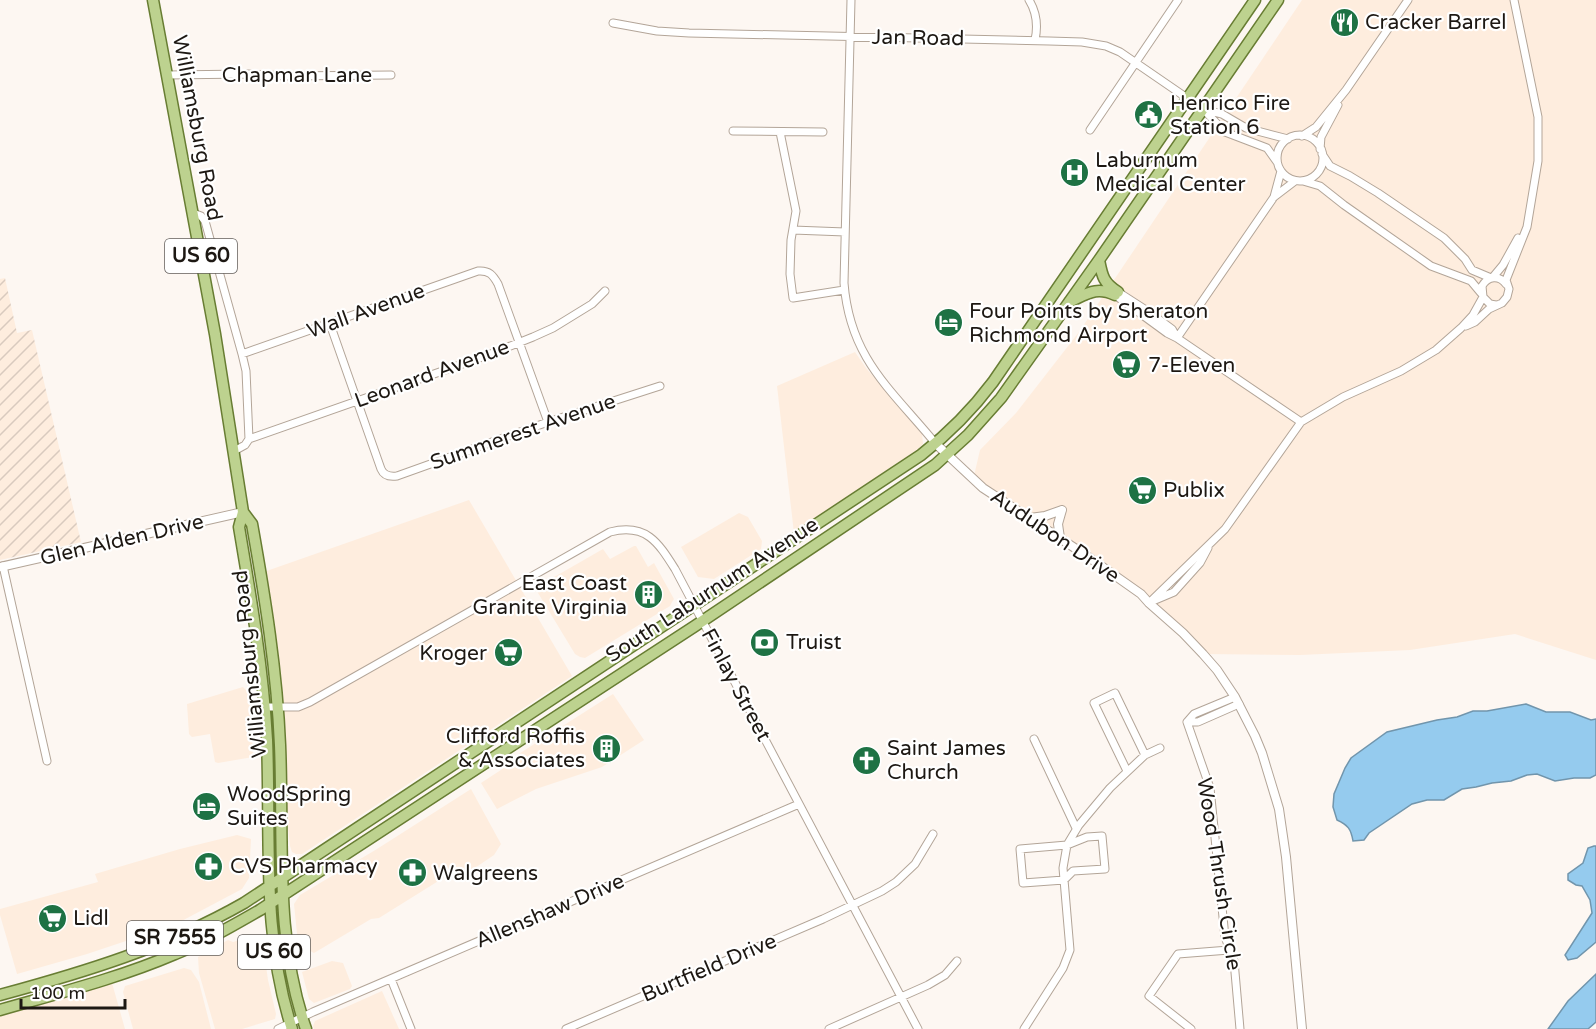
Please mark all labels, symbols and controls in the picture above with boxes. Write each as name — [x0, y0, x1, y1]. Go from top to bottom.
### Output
restaurant icon: Cracker Barrel — [1328, 6, 1360, 38]
place label: Cracker Barrel — [1365, 10, 1506, 35]
street label: Jan Road — [871, 25, 965, 51]
street label: Williamsburg Road — [167, 33, 227, 223]
street label: Chapman Lane — [222, 63, 372, 88]
place label: Henrico Fire Station 6 — [1170, 91, 1290, 140]
public building icon: Henrico Fire Station 6 — [1133, 99, 1165, 131]
place label: Laburnum Medical Center — [1095, 148, 1246, 197]
hospital icon: Laburnum Medical Center — [1058, 156, 1090, 188]
road number: US 60 — [165, 239, 237, 273]
street label: Wall Avenue — [304, 278, 428, 344]
place label: Four Points by Sheraton Richmond Airport — [969, 299, 1208, 348]
hotel icon: Four Points by Sheraton Richmond Airport — [932, 307, 964, 339]
street label: Leonard Avenue — [351, 334, 513, 414]
supermarket icon: 7-Eleven — [1111, 349, 1143, 381]
place label: 7-Eleven — [1148, 353, 1235, 378]
street label: Summerest Avenue — [427, 389, 619, 475]
supermarket icon: Publix — [1126, 474, 1158, 506]
place label: Publix — [1163, 478, 1225, 503]
street label: Audubon Drive — [986, 484, 1124, 588]
street label: Glen Alden Drive — [38, 509, 206, 571]
street label: South Laburnum Avenue — [601, 512, 823, 668]
street label: Williamsburg Road — [228, 569, 272, 759]
place label: East Coast Granite Virginia — [472, 571, 627, 620]
building icon: East Coast Granite Virginia — [632, 579, 664, 611]
street label: Finlay Street — [696, 624, 776, 746]
bank icon: Truist — [749, 626, 781, 658]
place label: Truist — [786, 630, 842, 655]
supermarket icon: Kroger — [492, 637, 524, 669]
place label: Kroger — [419, 641, 487, 666]
place label: Clifford Roffis & Associates — [446, 724, 585, 773]
building icon: Clifford Roffis & Associates — [590, 732, 622, 764]
place label: Saint James Church — [887, 736, 1006, 785]
church icon: Saint James Church — [850, 744, 882, 776]
street label: Wood Thrush Circle — [1191, 776, 1247, 972]
place label: WoodSpring Suites — [227, 782, 351, 831]
hotel icon: WoodSpring Suites — [190, 790, 222, 822]
pharmacy icon: CVS Pharmacy — [193, 850, 225, 882]
place label: CVS Pharmacy — [230, 854, 378, 879]
pharmacy icon: Walgreens — [396, 857, 428, 889]
place label: Walgreens — [433, 861, 538, 886]
street label: Allenshaw Drive — [472, 868, 628, 954]
supermarket icon: Lidl — [36, 902, 68, 934]
place label: Lidl — [73, 906, 109, 931]
road number: SR 7555 — [127, 921, 223, 955]
street label: Burtfield Drive — [638, 928, 780, 1008]
road number: US 60 — [238, 935, 310, 969]
scale bar — [21, 972, 124, 1010]
text: 100 m — [30, 982, 85, 1004]

